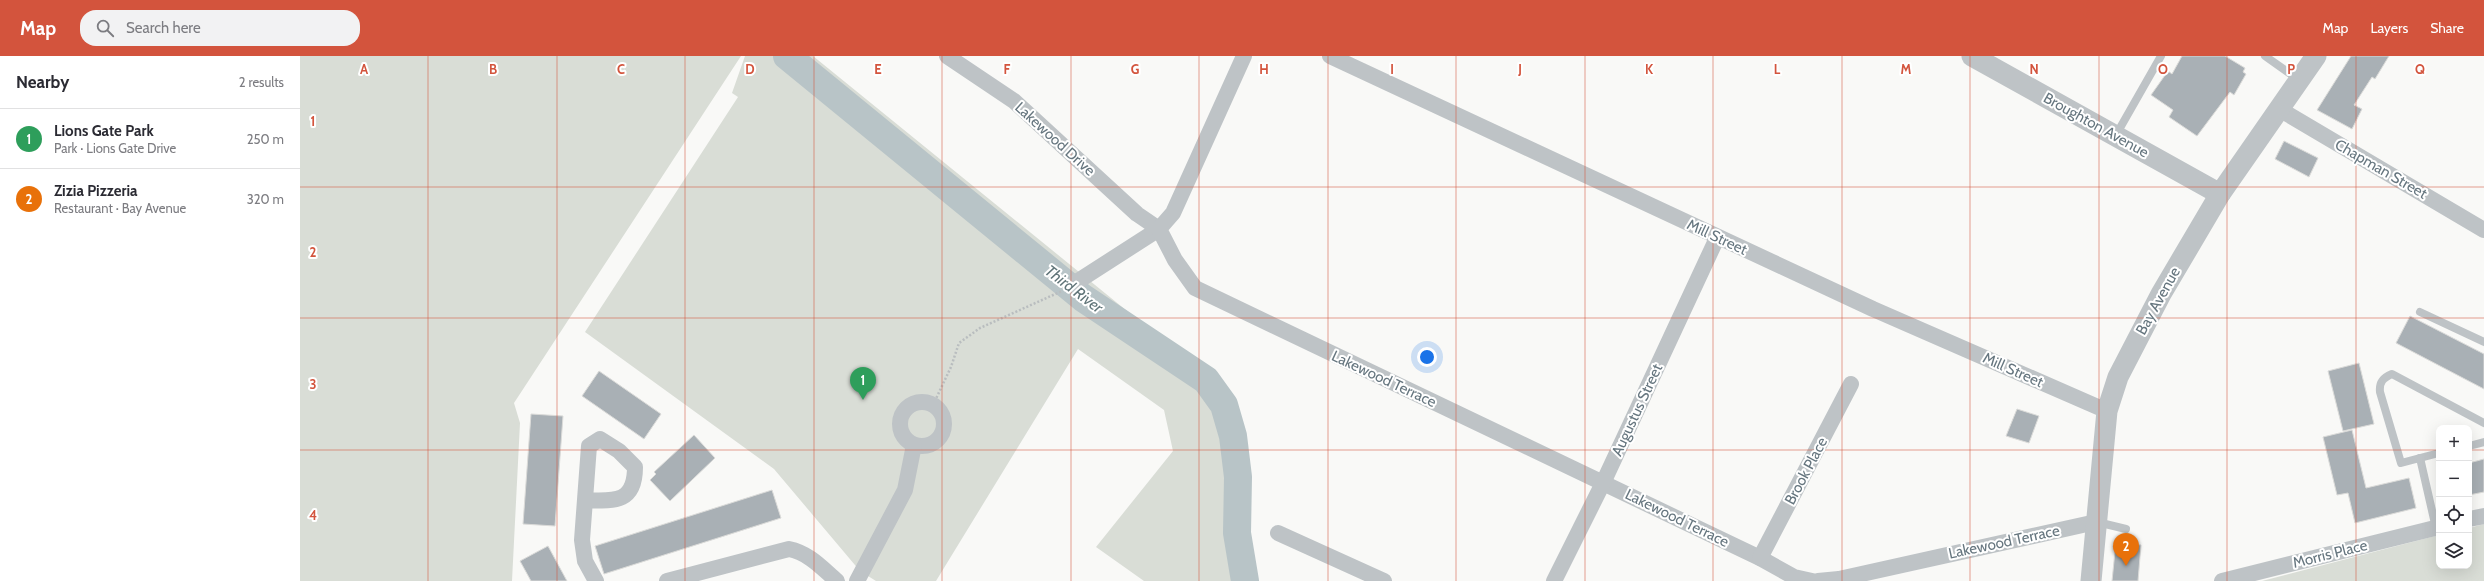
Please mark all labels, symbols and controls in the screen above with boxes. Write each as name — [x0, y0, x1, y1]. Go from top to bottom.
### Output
search box — [80, 10, 360, 46]
text: Map — [20, 17, 56, 40]
icon: search — [94, 17, 116, 39]
text: Search here — [126, 19, 201, 37]
text: Map — [2323, 19, 2348, 37]
text: Layers — [2370, 19, 2408, 37]
text: Share — [2430, 19, 2464, 37]
text: A — [360, 61, 369, 77]
text: B — [489, 61, 497, 77]
text: C — [617, 61, 625, 77]
text: D — [745, 61, 755, 77]
text: E — [874, 61, 882, 77]
text: F — [1004, 61, 1011, 77]
text: G — [1131, 61, 1140, 77]
text: H — [1259, 61, 1269, 77]
text: I — [1390, 61, 1394, 77]
text: J — [1517, 61, 1522, 77]
text: K — [1645, 61, 1654, 77]
text: L — [1774, 61, 1781, 77]
text: M — [1901, 61, 1912, 77]
text: N — [2029, 61, 2039, 77]
text: O — [2158, 61, 2168, 77]
text: P — [2287, 61, 2295, 77]
text: Q — [2415, 61, 2425, 77]
text: Nearby — [16, 72, 69, 92]
text: 2 results — [239, 74, 284, 90]
street label: Broughton Avenue — [2040, 89, 2152, 162]
street label: Lakewood Drive — [1011, 98, 1099, 180]
text: 1 — [311, 113, 315, 129]
text: Lions Gate Park — [54, 122, 154, 140]
text: 1 — [27, 131, 31, 147]
text: 250 m — [247, 131, 284, 147]
street label: Chapman Street — [2332, 135, 2430, 203]
text: Park · Lions Gate Drive — [54, 140, 176, 156]
text: Zizia Pizzeria — [54, 182, 138, 200]
text: 2 — [26, 191, 32, 207]
text: 320 m — [247, 191, 284, 207]
text: Restaurant · Bay Avenue — [54, 200, 186, 216]
street label: Mill Street — [1684, 215, 1750, 259]
text: 2 — [310, 244, 317, 260]
water label: Third River — [1041, 261, 1108, 318]
street label: Bay Avenue — [2132, 264, 2184, 338]
street label: Lakewood Terrace — [1329, 347, 1439, 411]
your location — [1417, 347, 1437, 367]
street label: Mill Street — [1980, 349, 2046, 391]
street label: Augustus Street — [1608, 361, 1666, 459]
pin: 1 — [850, 367, 876, 400]
text: 3 — [309, 376, 317, 392]
map controls — [2436, 425, 2472, 569]
button: + — [2436, 425, 2472, 461]
street label: Brook Place — [1781, 434, 1831, 508]
button: − — [2436, 461, 2472, 497]
street label: Lakewood Terrace — [1622, 485, 1732, 551]
button: locate — [2436, 497, 2472, 533]
text: 4 — [309, 507, 317, 523]
street label: Lakewood Terrace — [1947, 521, 2062, 563]
pin: 2 — [2113, 533, 2139, 566]
button: layers — [2436, 533, 2472, 569]
street label: Morris Place — [2291, 536, 2369, 572]

